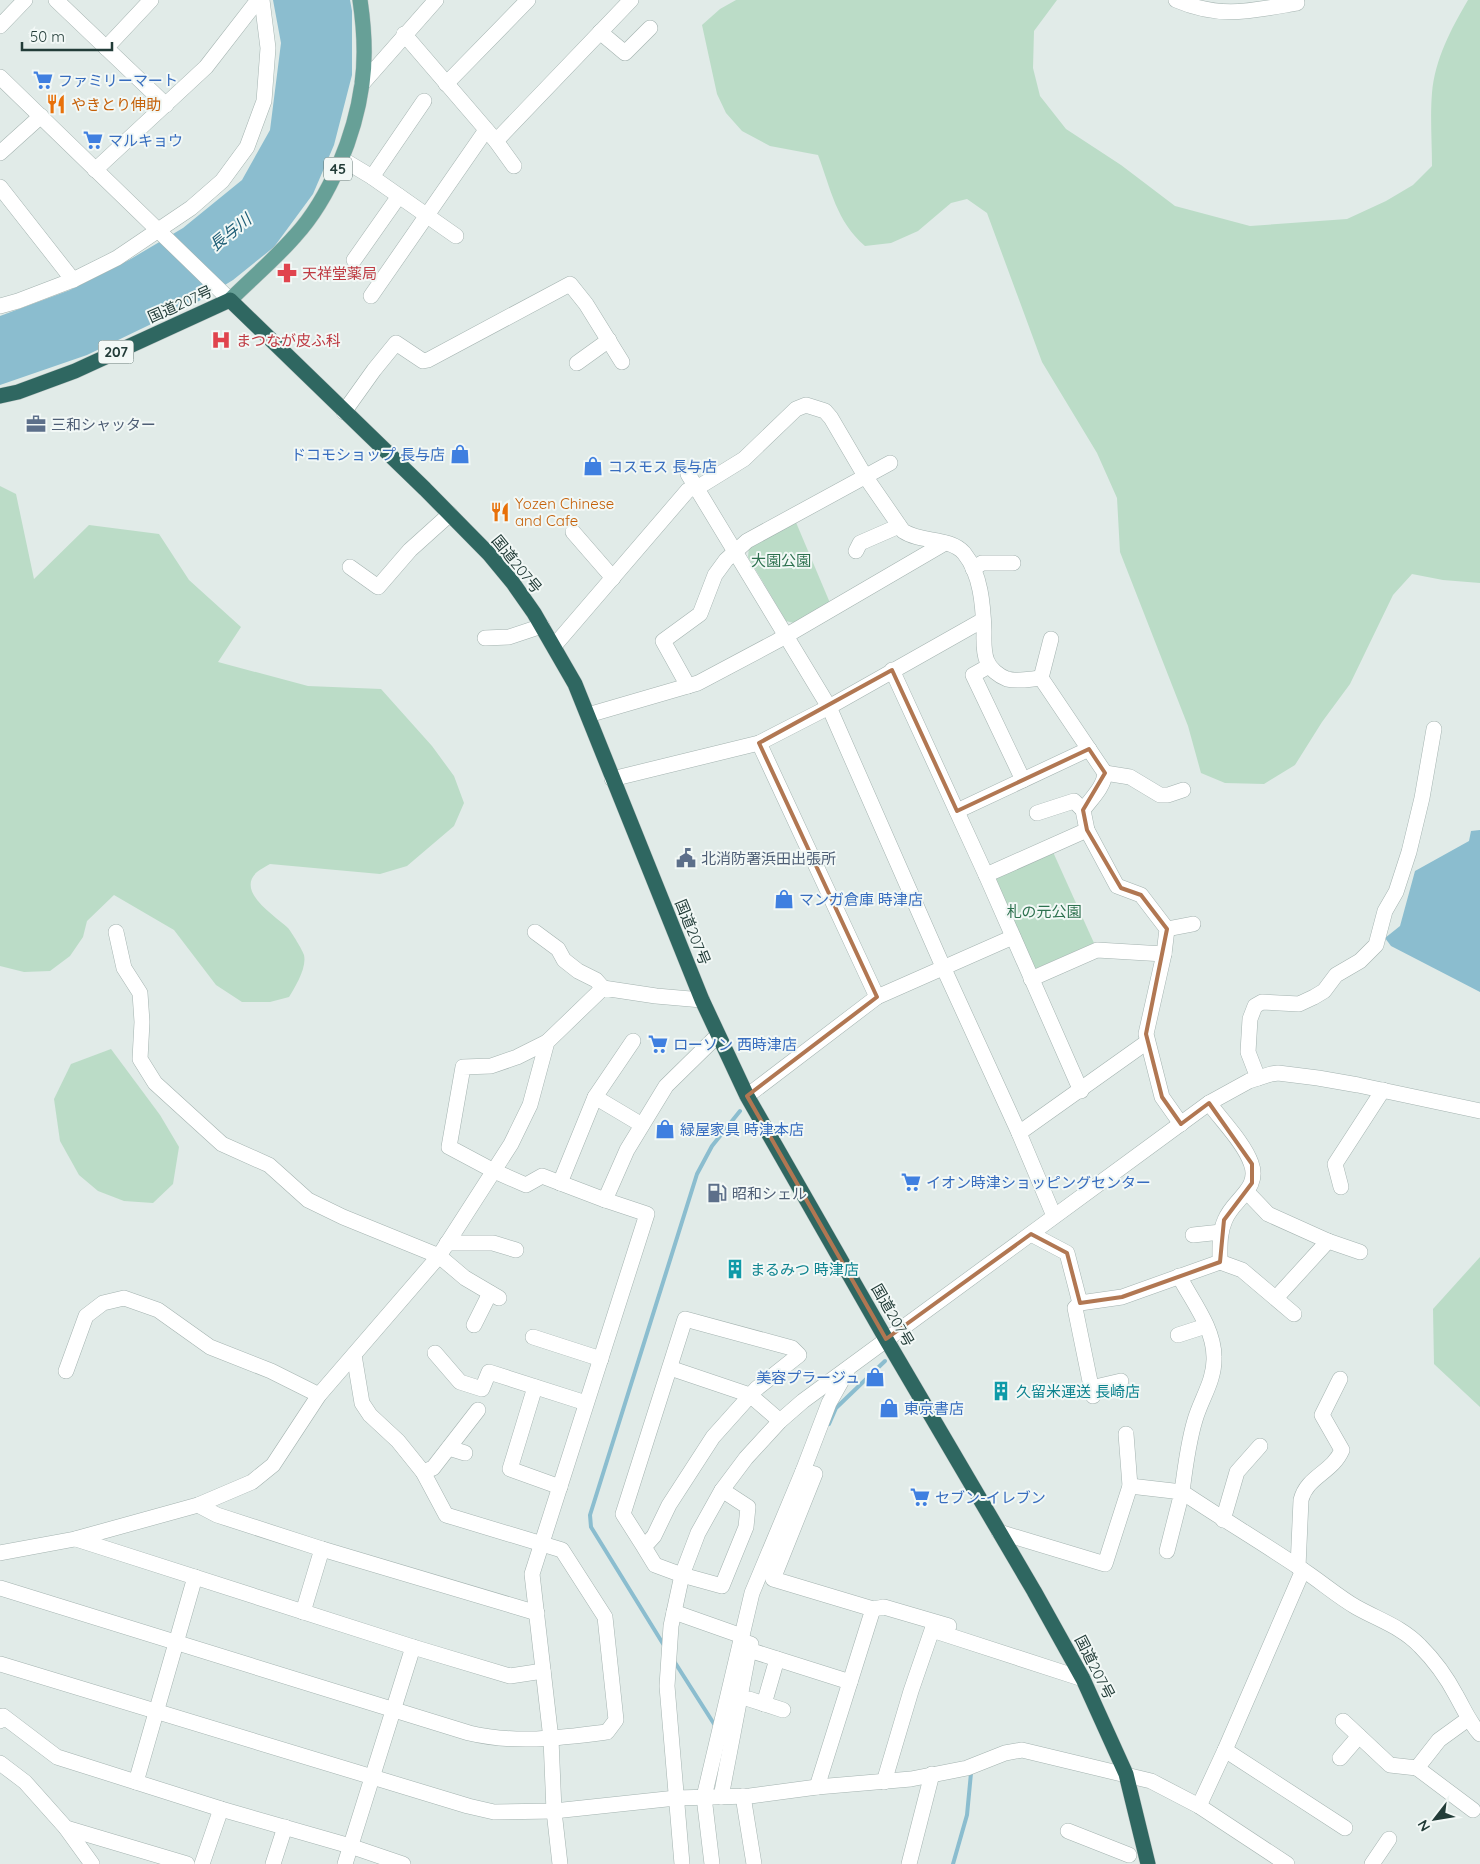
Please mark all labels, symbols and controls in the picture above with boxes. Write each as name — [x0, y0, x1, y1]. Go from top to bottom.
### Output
scale bar — [22, 20, 112, 52]
text: 50 m — [30, 27, 65, 46]
supermarket icon: ファミリーマート — [32, 69, 54, 91]
place label: ファミリーマート — [58, 71, 178, 90]
restaurant icon: やきとり伸助 — [45, 93, 67, 115]
place label: やきとり伸助 — [71, 95, 161, 114]
supermarket icon: マルキョウ — [82, 129, 104, 151]
place label: マルキョウ — [108, 131, 183, 150]
road number: 45 — [324, 157, 352, 180]
water label: 長与川 — [205, 208, 256, 255]
pharmacy icon: 天祥堂薬局 — [276, 262, 298, 284]
place label: 天祥堂薬局 — [302, 264, 377, 283]
street label: 国道207号 — [145, 281, 215, 327]
hospital icon: まつなが皮ふ科 — [210, 329, 232, 351]
place label: まつなが皮ふ科 — [236, 331, 341, 350]
road number: 207 — [98, 341, 134, 364]
office icon: 三和シャッター — [25, 413, 47, 435]
place label: 三和シャッター — [51, 415, 156, 434]
shop icon: ドコモショップ 長与店 — [449, 443, 471, 465]
place label: ドコモショップ 長与店 — [291, 445, 445, 464]
shop icon: コスモス 長与店 — [582, 455, 604, 477]
place label: コスモス 長与店 — [608, 457, 717, 476]
place label: Yozen Chinese and Cafe — [515, 494, 614, 530]
restaurant icon: Yozen Chinese and Cafe — [489, 501, 511, 523]
street label: 国道207号 — [488, 531, 546, 597]
park label: 大園公園 — [751, 551, 811, 570]
public building icon: 北消防署浜田出張所 — [675, 847, 697, 869]
place label: 北消防署浜田出張所 — [701, 849, 836, 868]
shop icon: マンガ倉庫 時津店 — [773, 888, 795, 910]
place label: マンガ倉庫 時津店 — [799, 890, 923, 909]
street label: 国道207号 — [671, 896, 715, 968]
park label: 札の元公園 — [1006, 902, 1082, 921]
supermarket icon: ローソン 西時津店 — [647, 1033, 669, 1055]
place label: ローソン 西時津店 — [673, 1035, 797, 1054]
shop icon: 緑屋家具 時津本店 — [654, 1118, 676, 1140]
place label: 緑屋家具 時津本店 — [680, 1120, 804, 1139]
supermarket icon: イオン時津ショッピングセンター — [900, 1171, 922, 1193]
place label: イオン時津ショッピングセンター — [926, 1173, 1151, 1192]
fuel station icon: 昭和シェル — [706, 1182, 728, 1204]
place label: 昭和シェル — [732, 1184, 807, 1203]
building icon: まるみつ 時津店 — [724, 1258, 746, 1280]
place label: まるみつ 時津店 — [750, 1260, 859, 1279]
street label: 国道207号 — [867, 1280, 919, 1350]
shop icon: 美容プラージュ — [864, 1366, 886, 1388]
place label: 美容プラージュ — [756, 1368, 860, 1387]
building icon: 久留米運送 長崎店 — [990, 1380, 1012, 1402]
place label: 久留米運送 長崎店 — [1016, 1382, 1140, 1401]
shop icon: 東京書店 — [878, 1397, 900, 1419]
place label: 東京書店 — [904, 1399, 964, 1418]
supermarket icon: セブン-イレブン — [909, 1486, 931, 1508]
place label: セブン-イレブン — [935, 1488, 1046, 1507]
street label: 国道207号 — [1071, 1632, 1119, 1702]
north arrow — [1410, 1794, 1460, 1844]
text: N — [1413, 1817, 1434, 1835]

